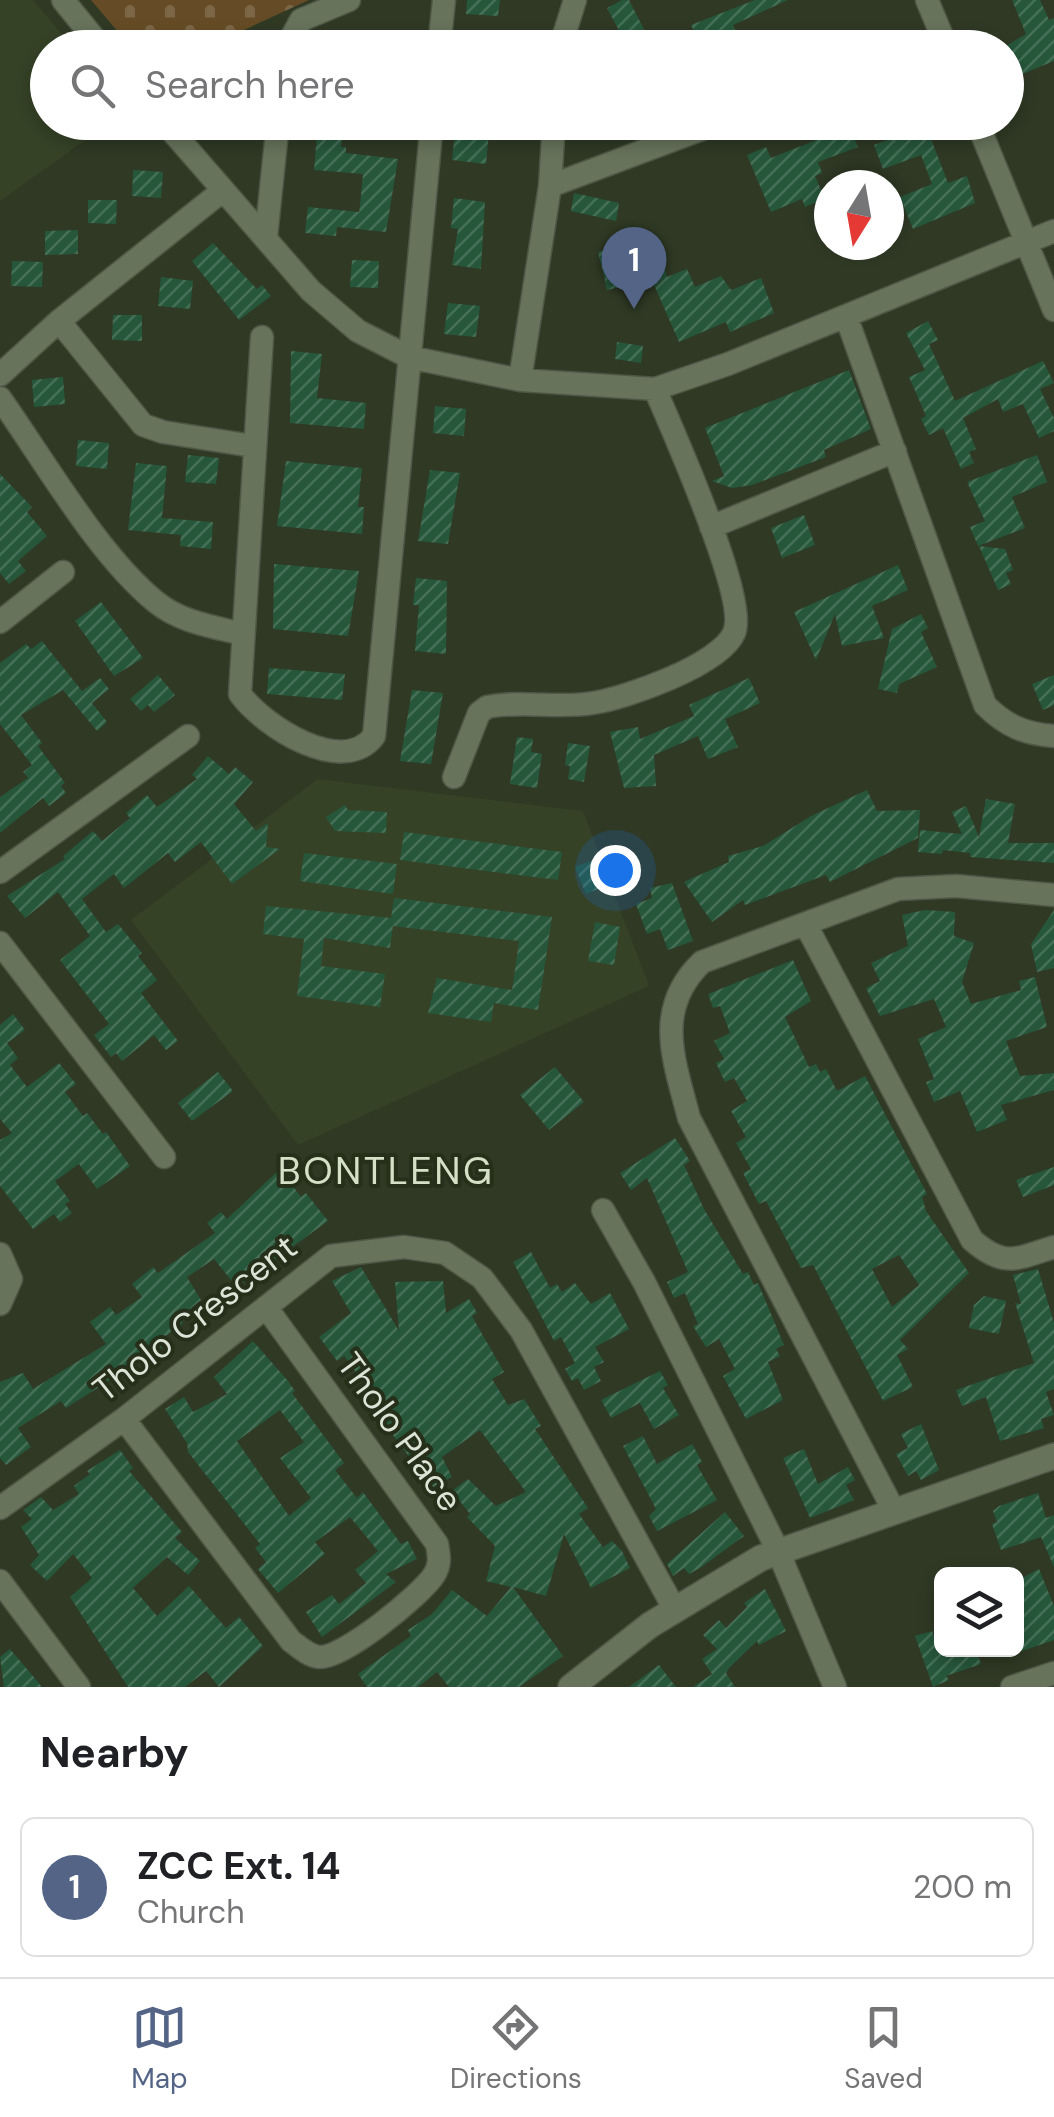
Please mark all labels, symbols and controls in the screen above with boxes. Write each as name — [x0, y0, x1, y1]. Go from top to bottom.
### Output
search box — [30, 30, 1024, 140]
icon: search — [65, 58, 120, 113]
text: Search here — [145, 60, 355, 110]
north arrow — [814, 170, 904, 260]
pin: 1 — [602, 226, 666, 309]
your location — [590, 845, 641, 896]
district label: BONTLENG — [278, 1146, 494, 1196]
street label: Tholo Crescent — [84, 1224, 306, 1412]
street label: Tholo Place — [327, 1343, 473, 1521]
map controls — [934, 1567, 1024, 1657]
button: layers — [934, 1567, 1024, 1657]
text: Nearby — [40, 1725, 189, 1780]
text: ZCC Ext. 14 — [137, 1841, 341, 1891]
text: 1 — [69, 1866, 80, 1908]
text: 200 m — [913, 1866, 1012, 1908]
text: Church — [137, 1891, 245, 1933]
tab: Map — [131, 2000, 188, 2097]
tab: Directions — [450, 2000, 582, 2097]
tab: Saved — [844, 2000, 923, 2097]

